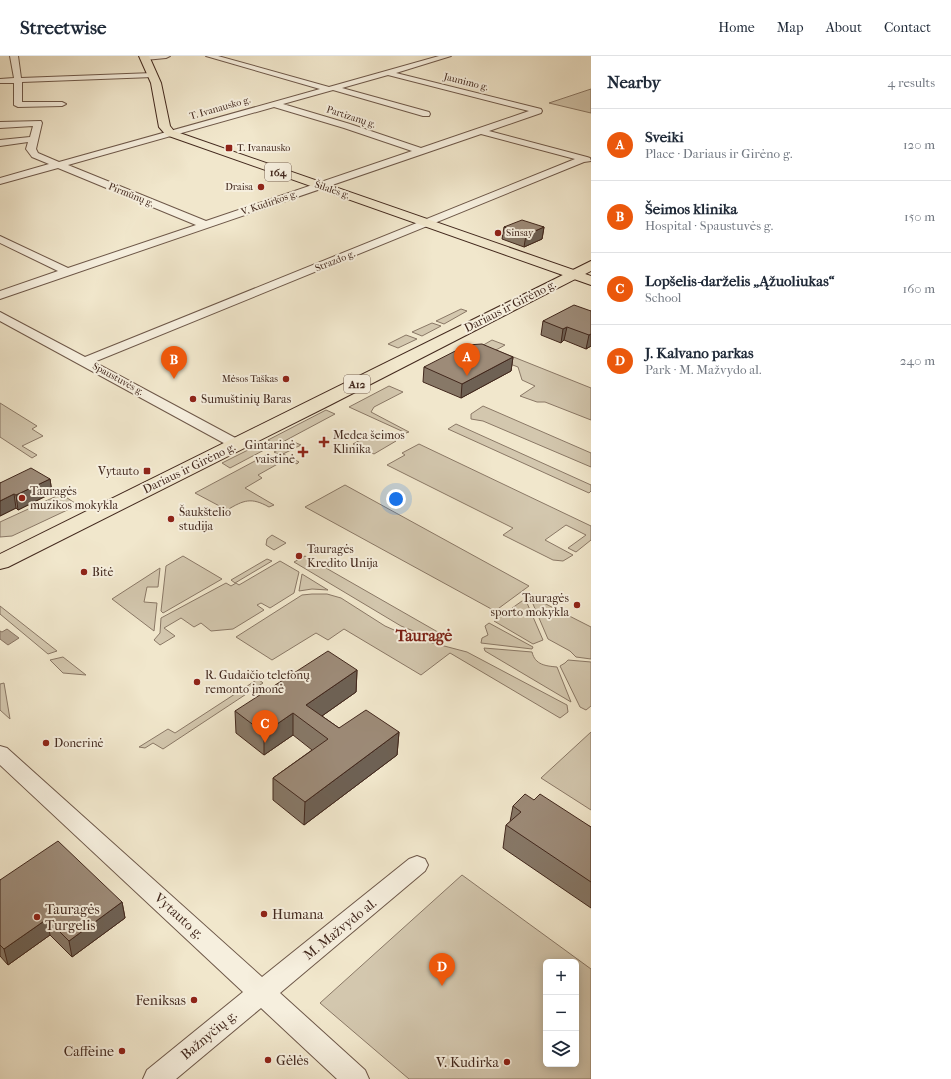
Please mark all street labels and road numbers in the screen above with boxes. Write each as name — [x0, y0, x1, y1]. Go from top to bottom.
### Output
street label: Jaunimo g. — [442, 70, 490, 93]
street label: T. Ivanausko g. — [188, 94, 252, 122]
street label: Partizanų g. — [325, 103, 377, 131]
road number: 164 — [265, 163, 291, 181]
street label: Šilalės g. — [313, 177, 351, 202]
street label: Pirmūnų g. — [107, 180, 156, 210]
street label: V. Kudirkos g. — [239, 188, 299, 218]
street label: Strazdo g. — [313, 248, 357, 274]
street label: Dariaus ir Girėno g. — [462, 277, 558, 335]
street label: Spaustuvės g. — [90, 360, 146, 398]
road number: A12 — [344, 375, 370, 393]
street label: Dariaus ir Girėno g. — [140, 440, 238, 496]
street label: Vytauto g. — [150, 889, 208, 943]
street label: M. Mažvydo al. — [300, 894, 380, 964]
street label: Bažnyčių g. — [178, 1006, 241, 1063]

